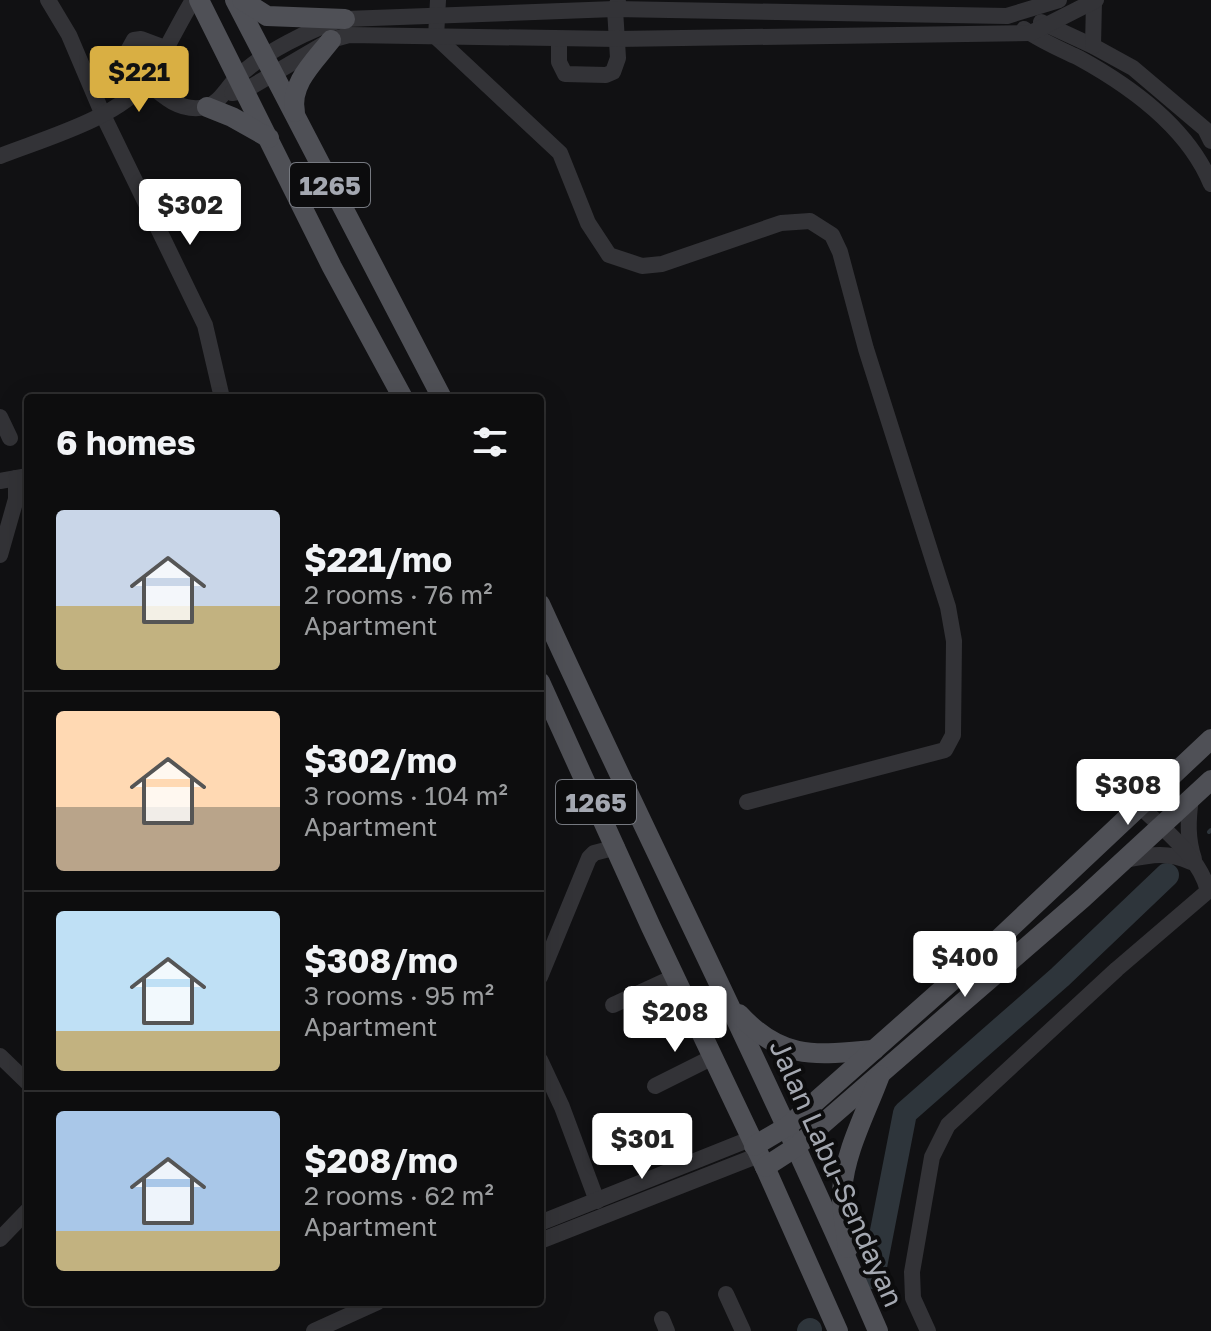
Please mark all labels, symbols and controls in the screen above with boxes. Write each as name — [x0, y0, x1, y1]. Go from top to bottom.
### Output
pin: $221 — [92, 46, 186, 114]
text: $221 — [108, 56, 170, 87]
road number: 1265 — [290, 163, 370, 207]
pin: $302 — [143, 179, 237, 247]
text: $302 — [157, 189, 223, 220]
icon: filters — [468, 420, 512, 464]
text: 6 homes — [56, 422, 196, 462]
text: $221/mo — [304, 539, 452, 579]
icon: home — [120, 542, 216, 638]
text: 2 rooms · 76 m² — [304, 579, 493, 610]
text: Apartment — [304, 610, 437, 641]
text: $302/mo — [304, 740, 457, 780]
icon: home — [120, 743, 216, 839]
pin: $308 — [1081, 759, 1175, 827]
text: $308 — [1095, 769, 1161, 800]
text: 3 rooms · 104 m² — [304, 780, 508, 811]
road number: 1265 — [556, 780, 636, 824]
text: Apartment — [304, 811, 437, 842]
pin: $400 — [918, 931, 1012, 999]
text: $308/mo — [304, 940, 458, 980]
text: $400 — [931, 941, 999, 972]
icon: home — [120, 943, 216, 1039]
text: 3 rooms · 95 m² — [304, 980, 494, 1011]
pin: $208 — [628, 986, 722, 1054]
text: $208 — [642, 996, 708, 1027]
text: Apartment — [304, 1011, 437, 1042]
street label: Jalan Labu-Sendayan — [763, 1034, 911, 1312]
pin: $301 — [595, 1113, 689, 1181]
text: $301 — [610, 1123, 674, 1154]
text: $208/mo — [304, 1140, 458, 1180]
icon: home — [120, 1143, 216, 1239]
text: 2 rooms · 62 m² — [304, 1180, 494, 1211]
text: Apartment — [304, 1211, 437, 1242]

